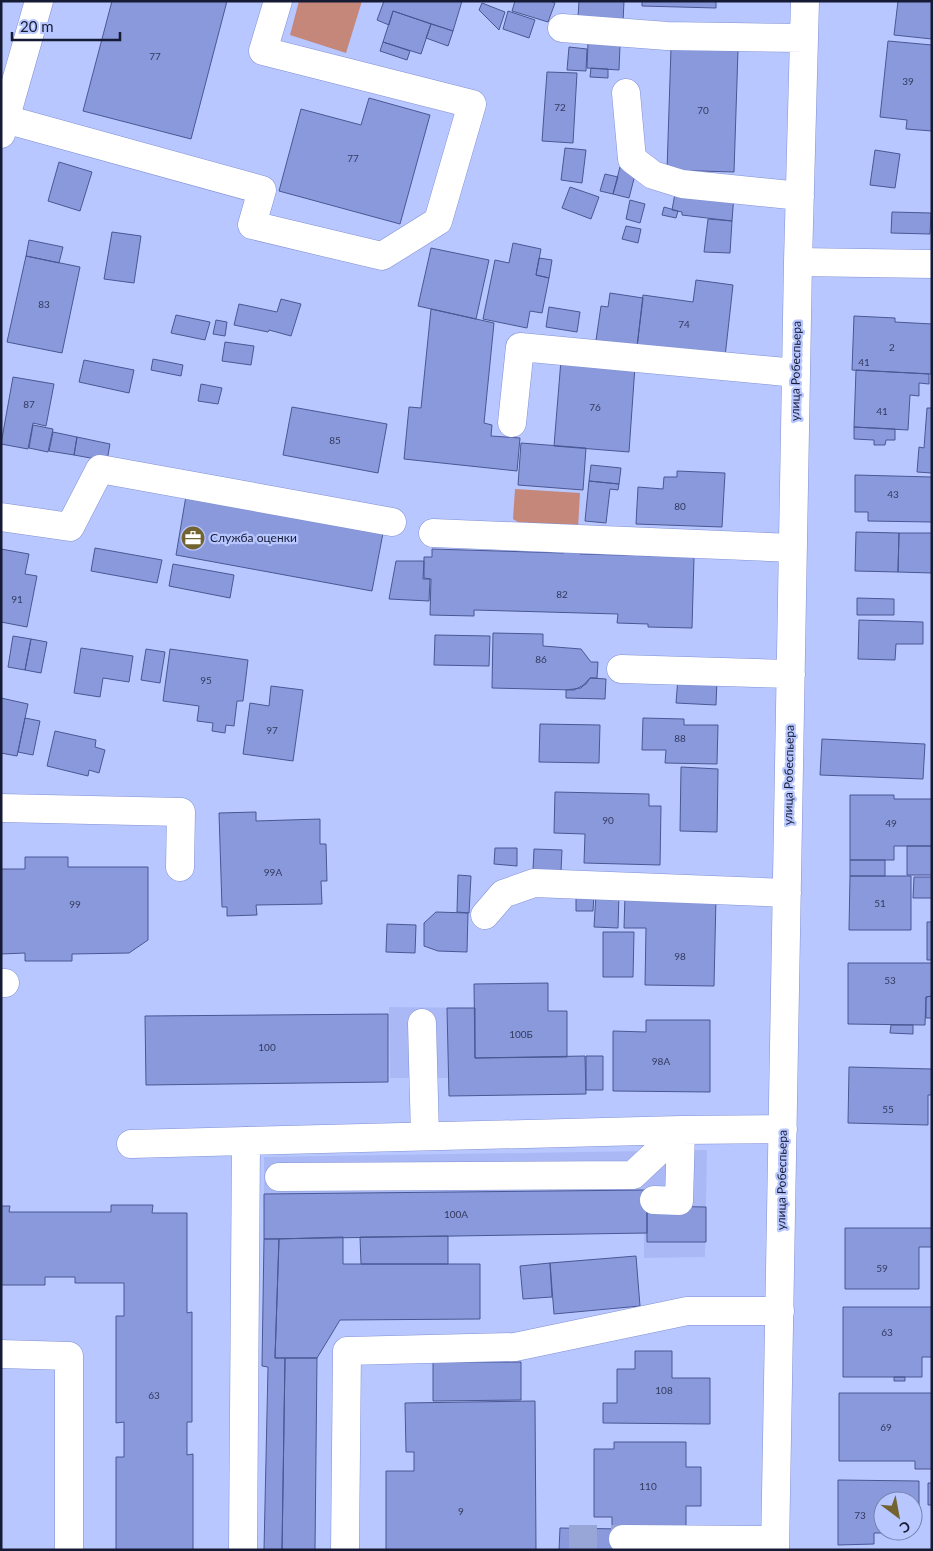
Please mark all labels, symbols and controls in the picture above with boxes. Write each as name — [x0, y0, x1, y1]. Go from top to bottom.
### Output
scale bar — [12, 10, 120, 42]
text: 20 m — [20, 17, 54, 35]
house number: 77 — [149, 50, 161, 62]
house number: 39 — [902, 75, 914, 87]
house number: 72 — [554, 101, 566, 113]
house number: 70 — [697, 104, 709, 116]
house number: 77 — [347, 152, 359, 164]
house number: 83 — [38, 298, 50, 310]
house number: 74 — [678, 318, 690, 330]
street label: улица Робеспьера — [787, 321, 804, 421]
house number: 2 — [889, 341, 895, 353]
house number: 41 — [858, 356, 870, 368]
house number: 87 — [23, 398, 35, 410]
house number: 76 — [589, 401, 601, 413]
house number: 41 — [876, 405, 888, 417]
house number: 85 — [329, 434, 341, 446]
house number: 43 — [887, 488, 899, 500]
house number: 80 — [674, 500, 686, 512]
office icon: Служба оценки — [180, 525, 206, 551]
place label: Служба оценки — [210, 530, 297, 545]
house number: 82 — [556, 588, 568, 600]
house number: 91 — [11, 593, 23, 605]
house number: 86 — [535, 653, 547, 665]
house number: 95 — [200, 674, 212, 686]
house number: 97 — [266, 724, 278, 736]
street label: улица Робеспьера — [780, 725, 797, 825]
house number: 88 — [674, 732, 686, 744]
house number: 90 — [602, 814, 614, 826]
house number: 49 — [885, 817, 897, 829]
house number: 99А — [264, 866, 282, 878]
house number: 51 — [874, 897, 886, 909]
house number: 99 — [69, 898, 81, 910]
house number: 98 — [674, 950, 686, 962]
house number: 53 — [884, 974, 896, 986]
house number: 100Б — [509, 1028, 533, 1040]
house number: 100 — [258, 1041, 276, 1053]
house number: 98А — [652, 1055, 670, 1067]
house number: 55 — [882, 1103, 894, 1115]
street label: улица Робеспьера — [773, 1130, 790, 1230]
house number: 100А — [444, 1208, 468, 1220]
house number: 59 — [876, 1262, 888, 1274]
house number: 63 — [881, 1326, 893, 1338]
house number: 108 — [655, 1384, 673, 1396]
house number: 63 — [148, 1389, 160, 1401]
house number: 69 — [880, 1421, 892, 1433]
house number: 110 — [639, 1480, 657, 1492]
north arrow — [873, 1491, 923, 1541]
house number: 9 — [458, 1505, 464, 1517]
house number: 73 — [854, 1509, 866, 1521]
text: С — [896, 1518, 914, 1538]

